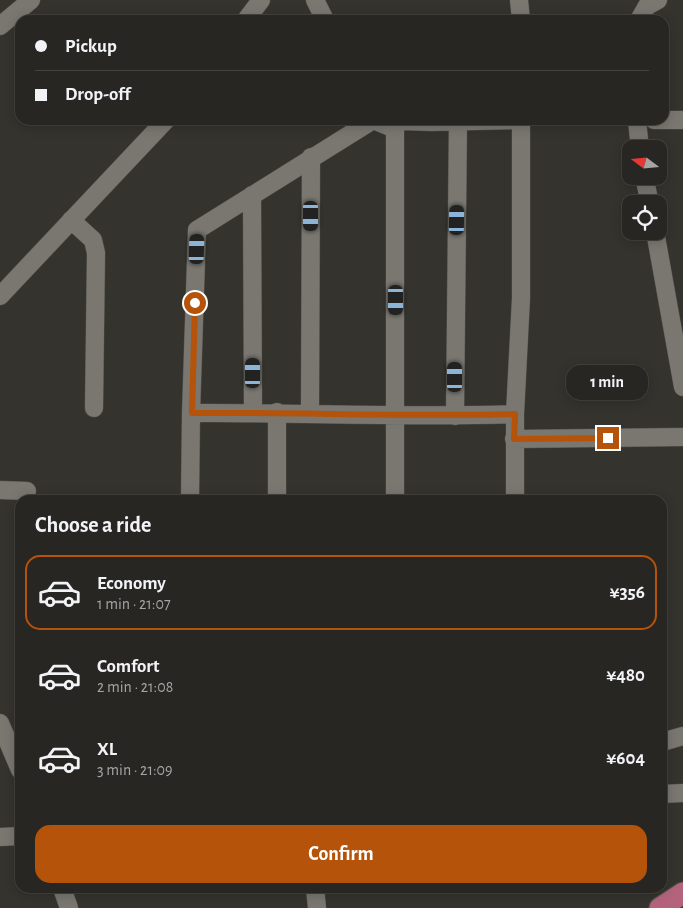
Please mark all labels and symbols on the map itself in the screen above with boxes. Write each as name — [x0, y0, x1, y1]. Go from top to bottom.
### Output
north arrow — [622, 140, 668, 185]
car — [303, 201, 318, 231]
car — [449, 205, 464, 235]
car — [188, 234, 205, 264]
car — [388, 285, 403, 315]
route start — [184, 292, 206, 314]
car — [245, 358, 260, 388]
car — [447, 362, 462, 392]
callout: 1 min — [567, 366, 649, 400]
route end — [597, 427, 619, 449]

